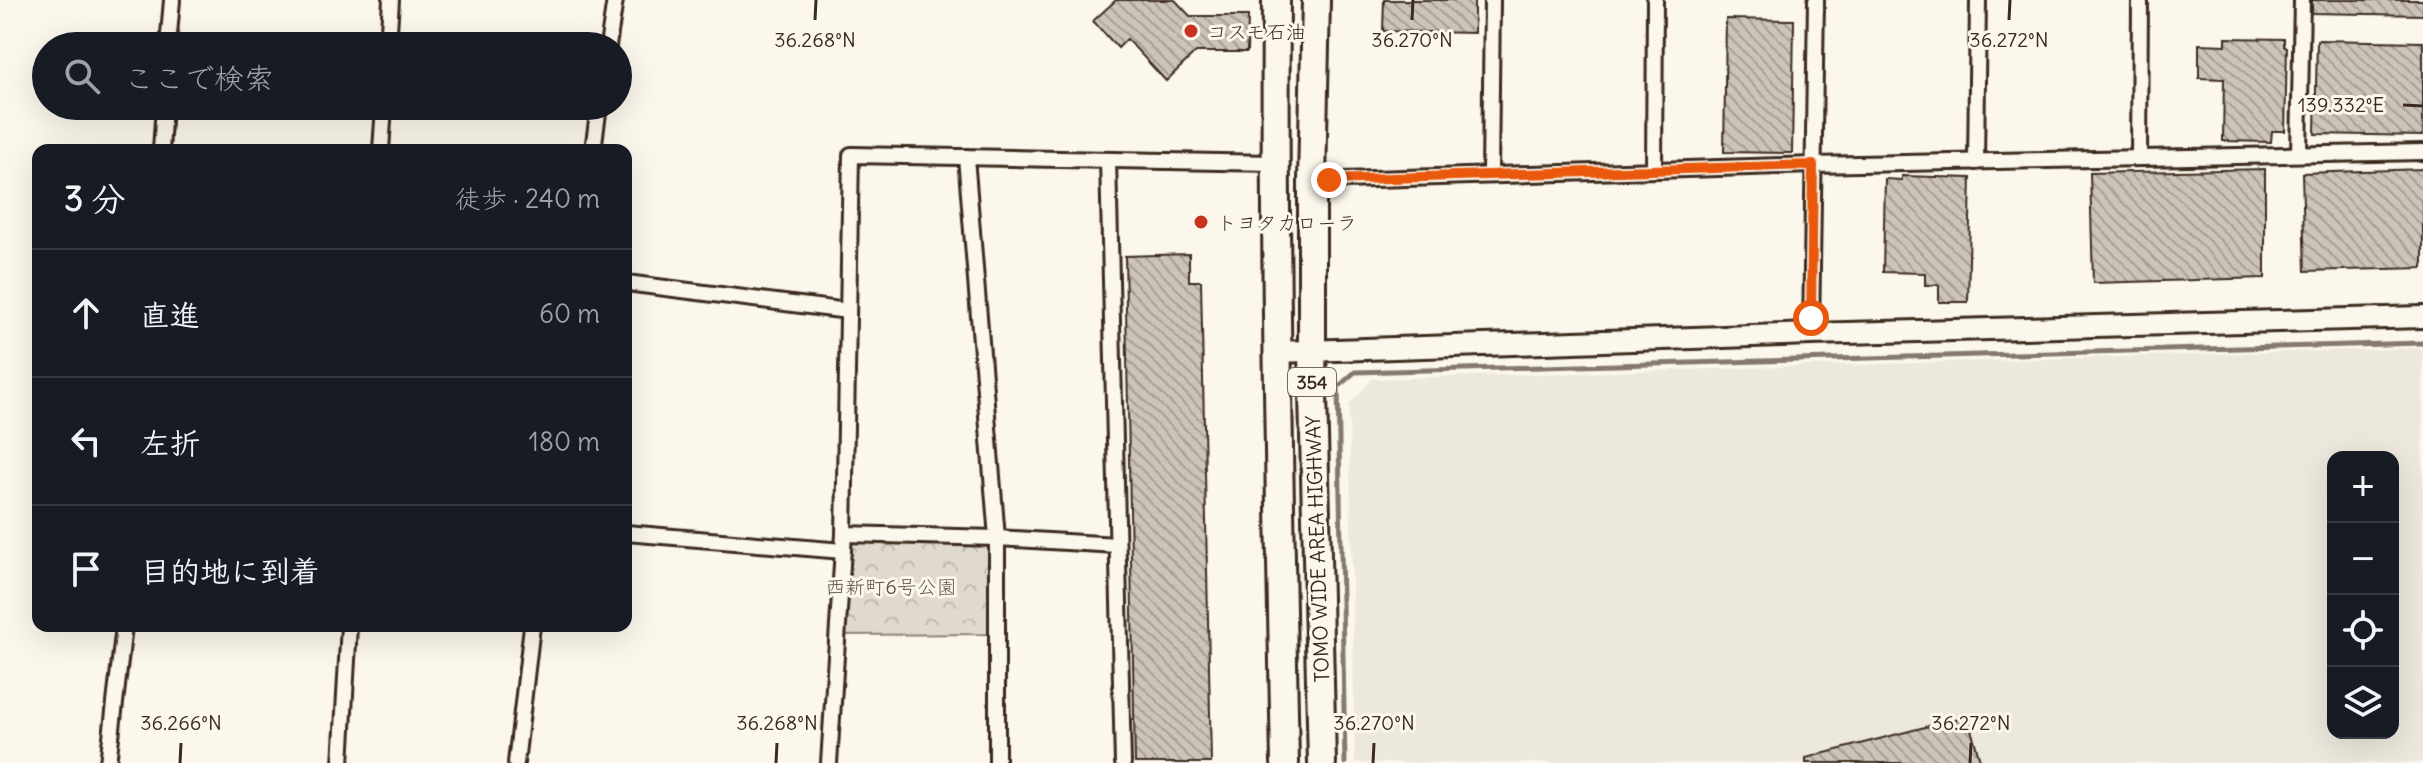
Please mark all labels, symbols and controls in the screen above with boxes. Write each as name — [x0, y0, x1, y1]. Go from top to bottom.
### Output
place label: コスモ石油 — [1207, 19, 1306, 44]
marker: コスモ石油 — [1182, 22, 1200, 40]
text: 36.268°N — [774, 27, 856, 52]
text: 36.270°N — [1371, 27, 1453, 52]
text: 36.272°N — [1969, 27, 2049, 52]
search box — [32, 32, 632, 120]
icon: search — [60, 54, 104, 98]
text: ここで検索 — [124, 59, 274, 97]
text: 139.332°E — [2298, 92, 2384, 117]
route end — [1311, 162, 1347, 198]
text: 3 分 — [64, 177, 125, 220]
text: 徒歩 · 240 m — [455, 182, 600, 215]
place label: トヨタカローラ — [1217, 210, 1357, 235]
marker: トヨタカローラ — [1192, 213, 1210, 231]
icon: ahead — [64, 291, 108, 335]
text: 直進 — [140, 296, 200, 334]
text: 60 m — [539, 297, 600, 330]
route start — [1793, 300, 1829, 336]
road number: 354 — [1288, 368, 1336, 396]
street label: TOMO WIDE AREA HIGHWAY — [1300, 415, 1334, 683]
icon: left — [64, 419, 108, 463]
text: 左折 — [140, 424, 200, 462]
text: 180 m — [529, 425, 600, 458]
map controls — [2327, 451, 2399, 739]
button: + — [2327, 451, 2399, 523]
button: − — [2327, 523, 2399, 595]
icon: arrive — [64, 547, 108, 591]
text: 目的地に到着 — [140, 552, 320, 590]
park label: 西新町6号公園 — [825, 574, 957, 599]
button: locate — [2327, 595, 2399, 667]
button: layers — [2327, 667, 2399, 739]
text: 36.266°N — [140, 710, 222, 735]
text: 36.268°N — [736, 710, 818, 735]
text: 36.270°N — [1333, 710, 1415, 735]
text: 36.272°N — [1931, 710, 2011, 735]

